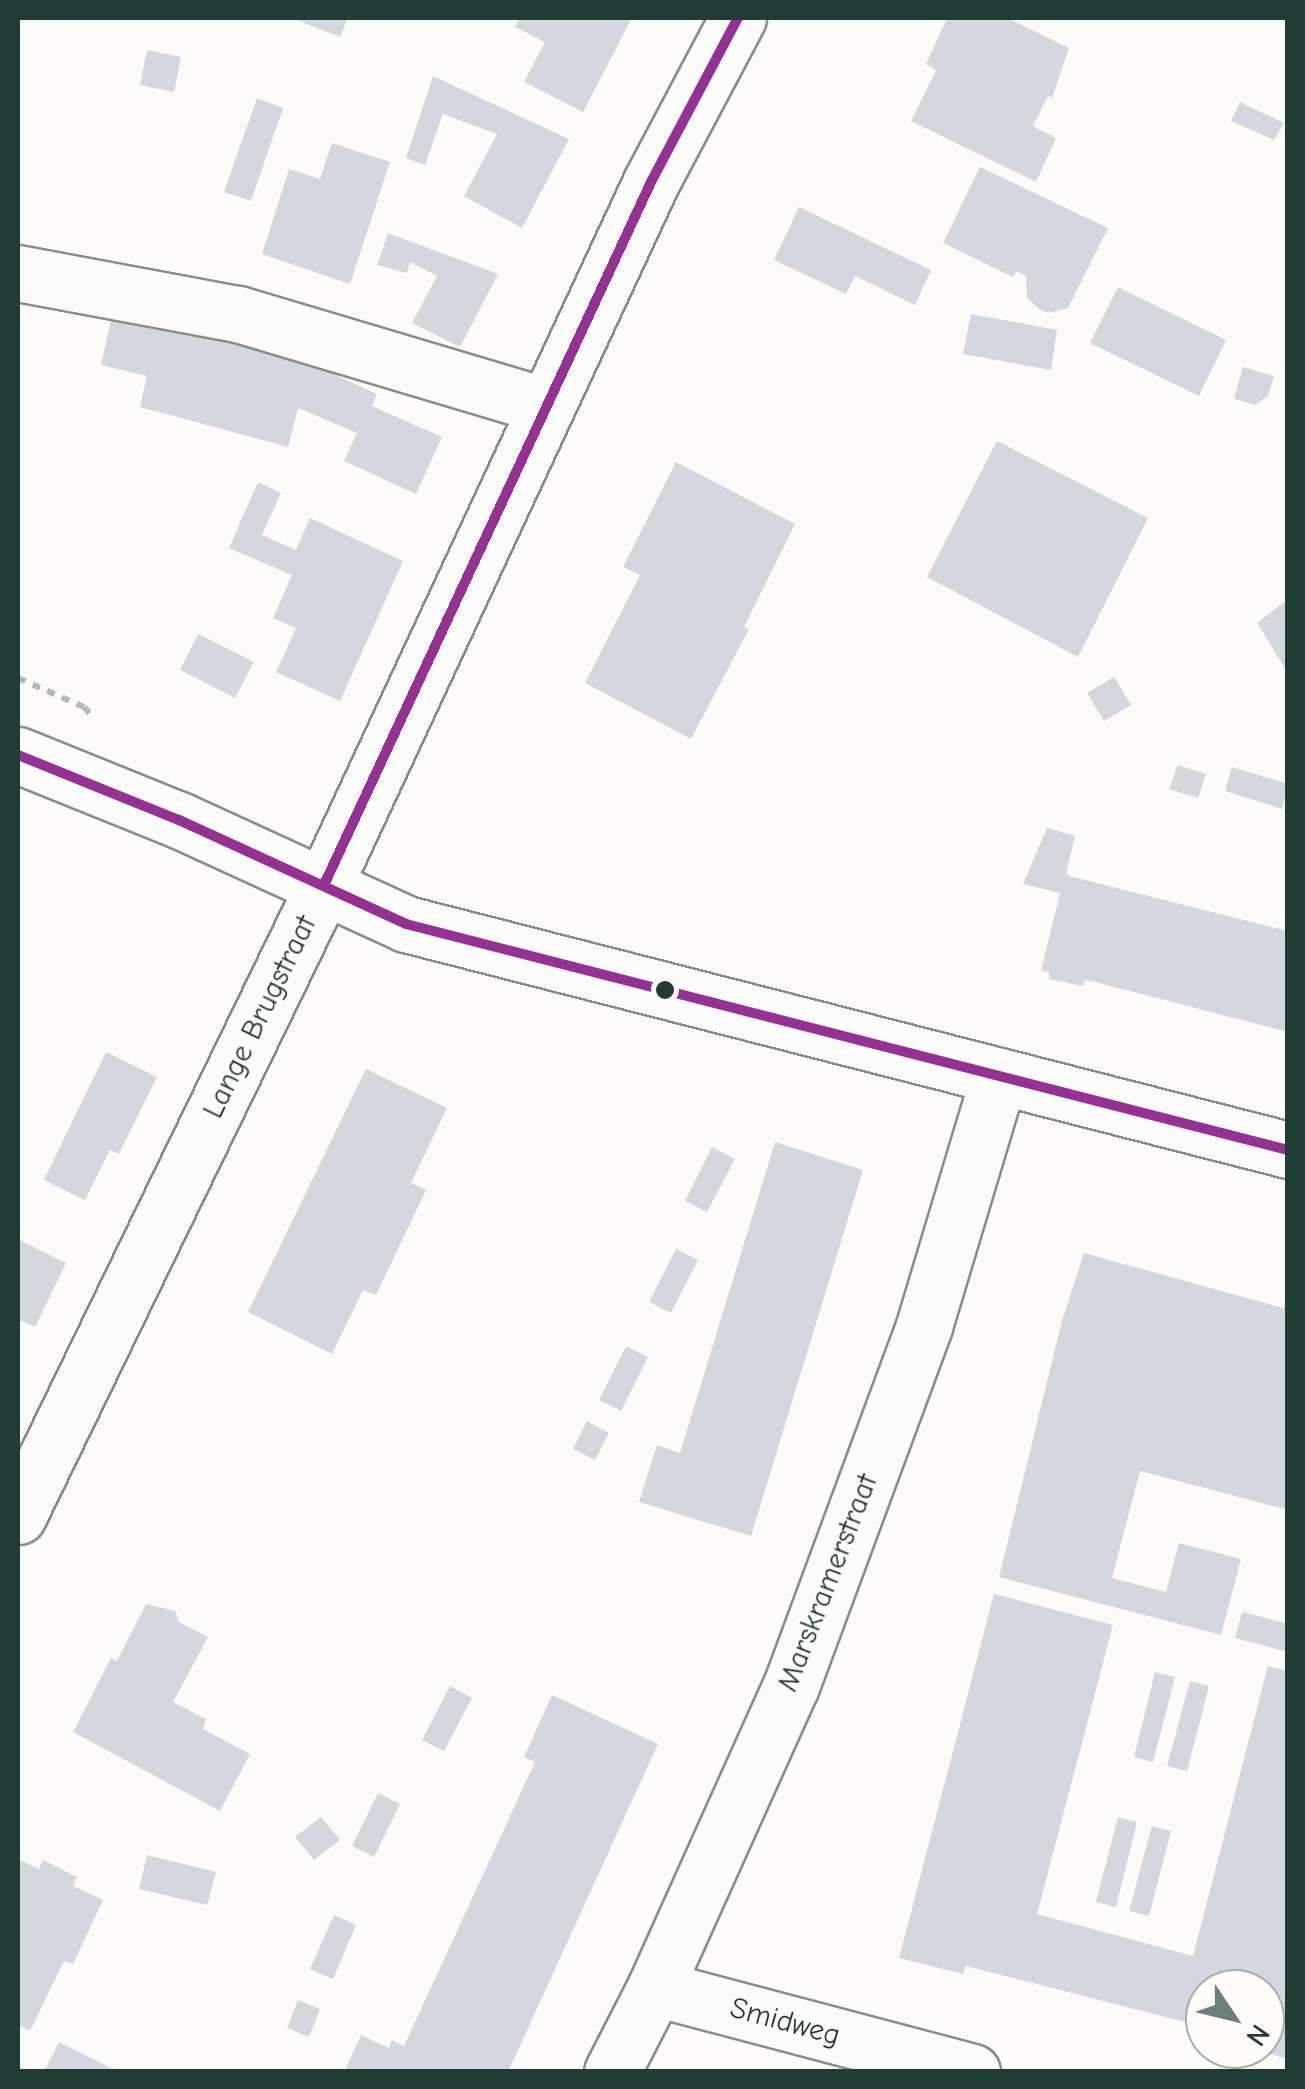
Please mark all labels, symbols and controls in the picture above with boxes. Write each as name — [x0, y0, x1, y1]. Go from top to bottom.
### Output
street label: Lange Brugstraat — [195, 910, 325, 1124]
unlabelled marker — [655, 980, 675, 1000]
street label: Marskramerstraat — [770, 1469, 886, 1697]
north arrow — [1185, 1969, 1285, 2069]
street label: Smidweg — [726, 1990, 844, 2054]
text: N — [1240, 2018, 1276, 2052]

